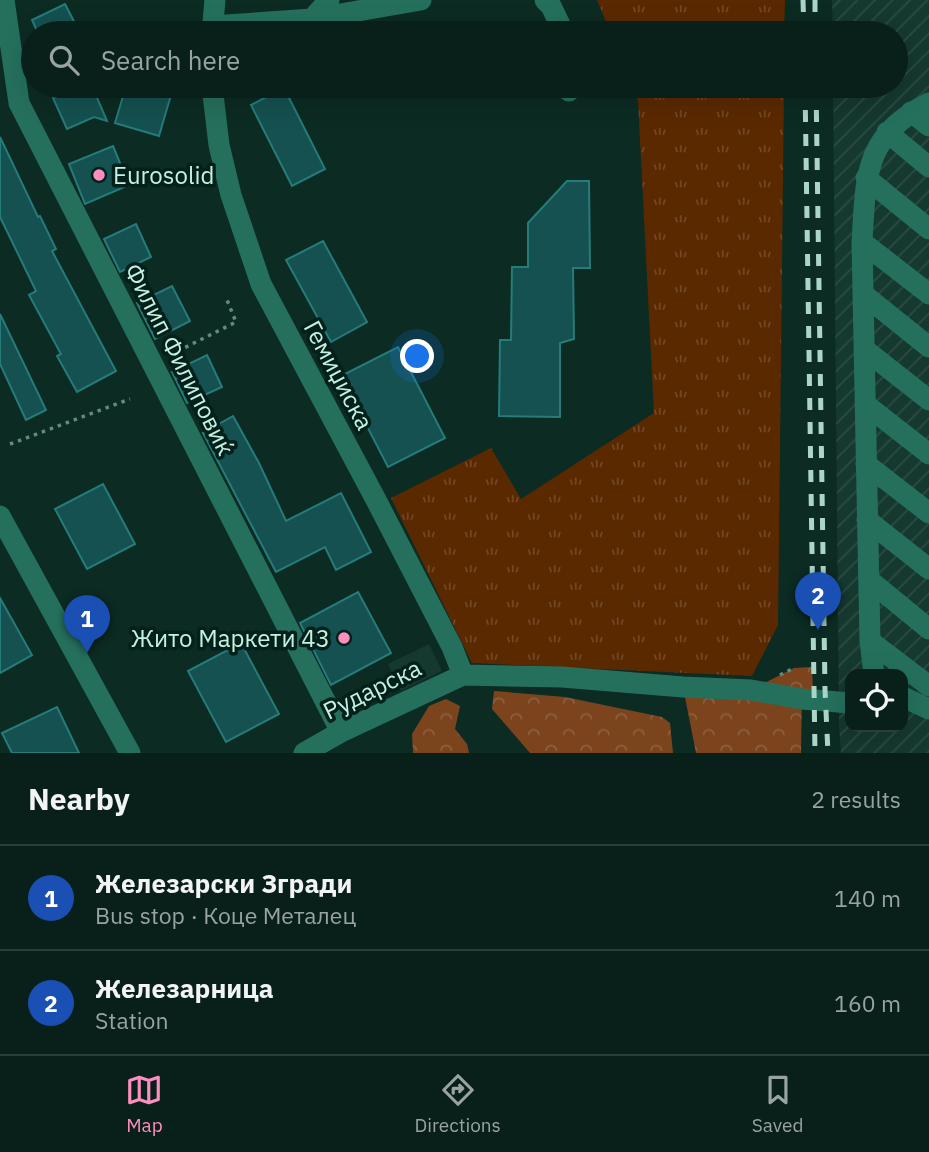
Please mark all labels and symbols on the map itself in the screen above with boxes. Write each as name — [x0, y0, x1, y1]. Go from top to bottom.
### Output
place label: Eurosolid — [113, 159, 214, 191]
marker: Eurosolid — [91, 167, 107, 183]
street label: Филип Филиповиќ — [118, 258, 242, 460]
street label: Гемиџиска — [297, 315, 381, 435]
your location — [400, 339, 434, 373]
pin: 2 — [795, 572, 841, 630]
pin: 1 — [64, 595, 110, 653]
place label: Жито Маркети 43 — [131, 622, 330, 654]
marker: Жито Маркети 43 — [336, 630, 352, 646]
street label: Рударска — [318, 651, 427, 726]

